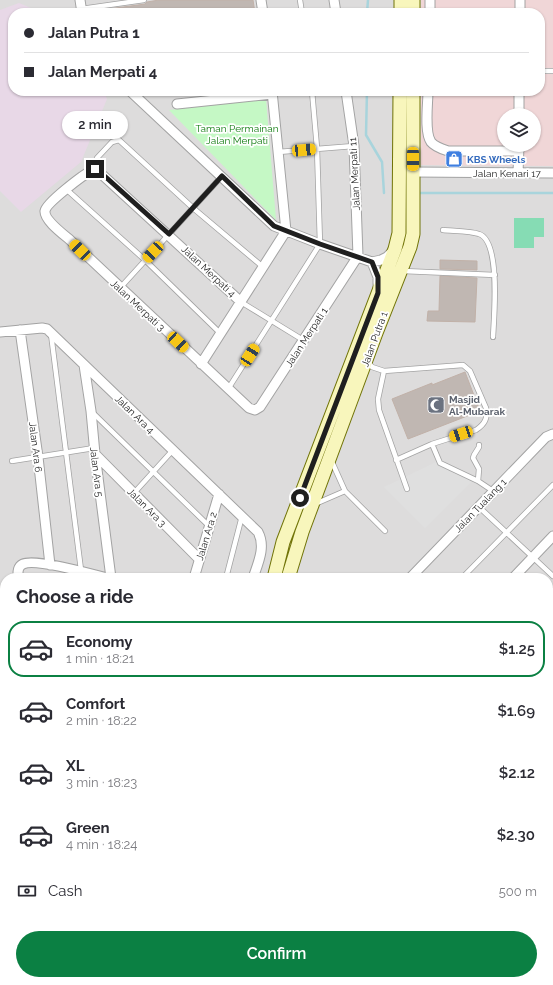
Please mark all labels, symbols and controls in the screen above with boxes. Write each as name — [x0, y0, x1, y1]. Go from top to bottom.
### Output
text: Jalan Putra 1 — [48, 24, 140, 42]
text: Jalan Merpati 4 — [48, 63, 157, 81]
map controls — [497, 108, 541, 152]
button: layers — [497, 108, 541, 152]
callout: 2 min — [62, 111, 128, 139]
text: 2 min — [78, 117, 112, 132]
park label: Taman Permainan Jalan Merpati — [196, 123, 279, 146]
street label: Jalan Merpati 11 — [347, 137, 362, 211]
car — [292, 143, 316, 157]
car — [407, 147, 419, 171]
shop icon: KBS Wheels — [444, 149, 464, 169]
place label: KBS Wheels — [467, 154, 525, 165]
route end — [86, 160, 104, 178]
street label: Jalan Kenari 17 — [473, 168, 542, 179]
car — [67, 237, 93, 263]
car — [140, 239, 166, 265]
street label: Jalan Merpati 4 — [179, 243, 238, 300]
street label: Jalan Merpati 3 — [108, 278, 167, 333]
street label: Jalan Merpati 1 — [283, 305, 330, 369]
street label: Jalan Putra 1 — [359, 309, 390, 368]
car — [165, 329, 191, 355]
car — [238, 342, 262, 368]
street label: Jalan Ara 4 — [113, 393, 157, 436]
place label: Masjid Al-Mubarak — [449, 394, 505, 417]
mosque icon: Masjid Al-Mubarak — [426, 395, 446, 415]
street label: Jalan Ara 6 — [27, 421, 44, 473]
car — [448, 425, 474, 443]
street label: Jalan Ara 5 — [88, 447, 105, 498]
street label: Jalan Tualang 1 — [452, 476, 509, 534]
street label: Jalan Ara 3 — [125, 486, 168, 529]
route start — [291, 489, 309, 507]
street label: Jalan Ara 2 — [194, 511, 219, 562]
text: Choose a ride — [16, 586, 134, 607]
icon: car — [18, 631, 54, 667]
text: Economy — [66, 633, 133, 651]
text: $1.25 — [499, 640, 535, 658]
text: 1 min · 18:21 — [66, 651, 134, 666]
icon: car — [18, 693, 54, 729]
text: Comfort — [66, 695, 125, 713]
text: $1.69 — [497, 702, 535, 720]
text: 2 min · 18:22 — [66, 713, 137, 728]
icon: car — [18, 755, 54, 791]
text: XL — [66, 757, 84, 775]
text: $2.12 — [499, 764, 535, 782]
text: 3 min · 18:23 — [66, 775, 137, 790]
icon: car — [18, 817, 54, 853]
text: Green — [66, 819, 110, 837]
text: $2.30 — [497, 826, 535, 844]
text: 4 min · 18:24 — [66, 837, 137, 852]
icon: cash — [16, 880, 38, 902]
text: Cash — [48, 882, 82, 900]
text: 500 m — [499, 884, 537, 899]
button: Confirm — [16, 931, 537, 977]

